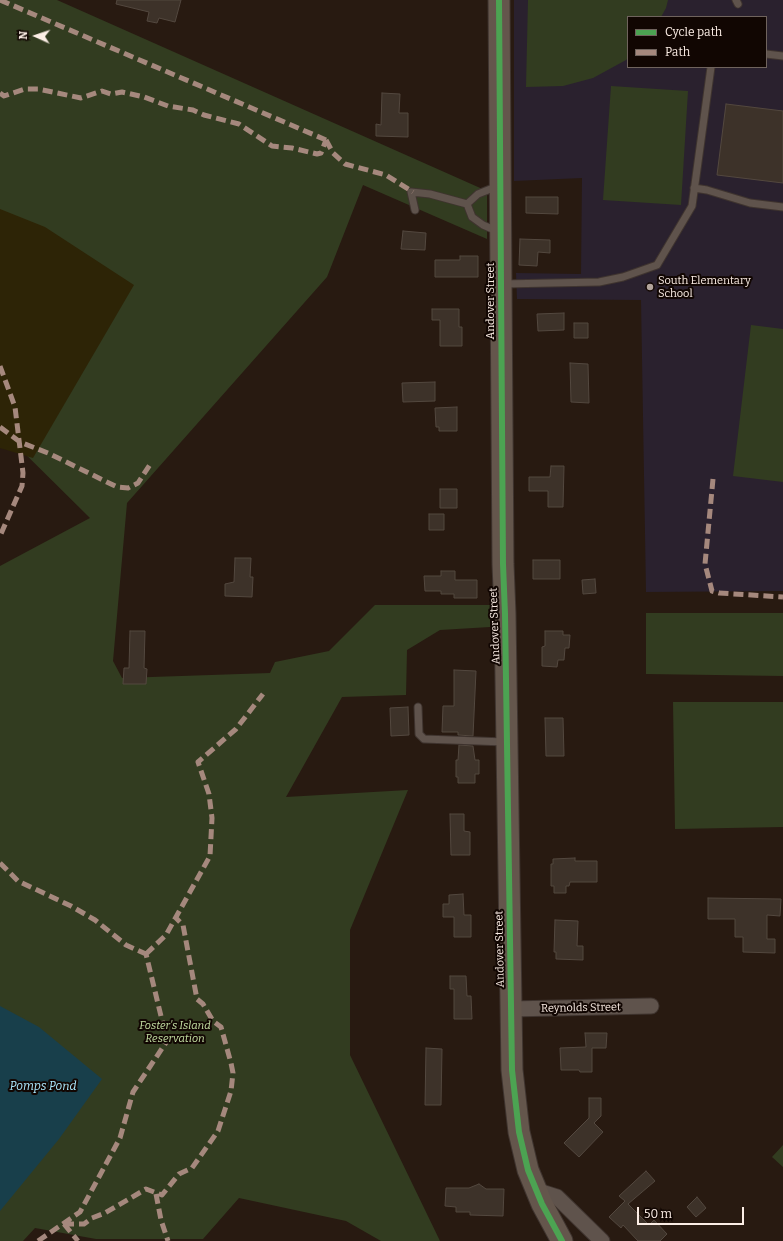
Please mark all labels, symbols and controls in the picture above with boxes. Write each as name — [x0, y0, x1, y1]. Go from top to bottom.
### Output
north arrow — [16, 16, 56, 56]
legend — [627, 16, 767, 68]
text: Cycle path — [665, 25, 722, 39]
text: N — [17, 31, 30, 40]
text: Path — [665, 45, 690, 59]
street label: Andover Street — [484, 263, 498, 339]
place label: South Elementary School — [658, 274, 751, 300]
marker: South Elementary School — [645, 282, 655, 292]
street label: Andover Street — [487, 587, 503, 665]
street label: Andover Street — [493, 910, 507, 988]
street label: Reynolds Street — [541, 1001, 621, 1015]
park label: Foster's Island Reservation — [139, 1019, 211, 1045]
water label: Pomps Pond — [9, 1080, 77, 1094]
scale bar — [639, 1199, 746, 1225]
text: 50 m — [644, 1207, 672, 1221]

